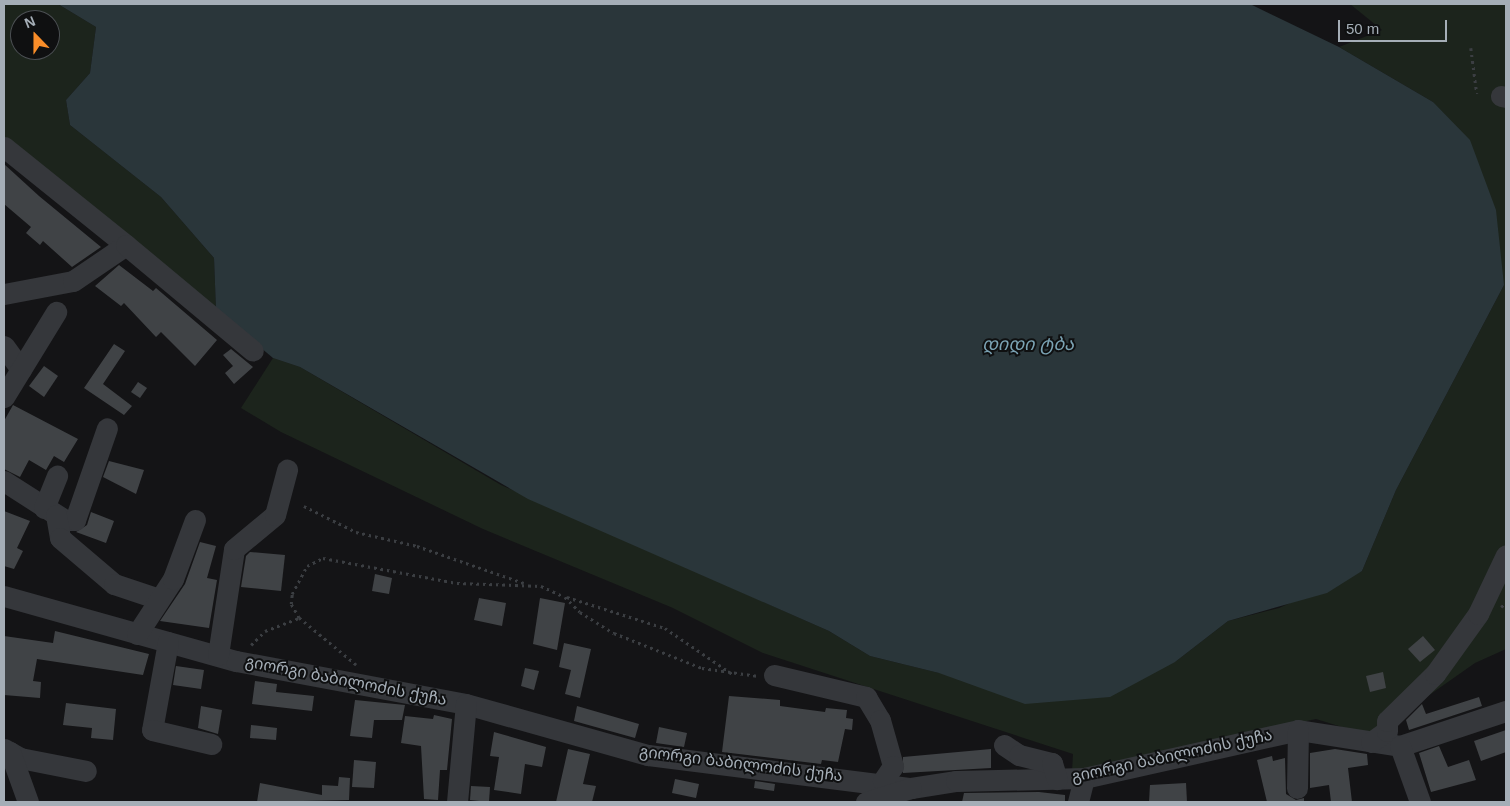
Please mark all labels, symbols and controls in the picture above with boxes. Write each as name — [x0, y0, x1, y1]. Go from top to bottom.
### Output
north arrow — [10, 10, 60, 60]
scale bar — [1340, 10, 1449, 42]
text: N — [22, 13, 37, 31]
text: 50 m — [1346, 20, 1379, 37]
water label: დიდი ტბა — [982, 333, 1074, 355]
street label: გიორგი ბაბილოძის ქუჩა — [244, 652, 448, 710]
street label: გიორგი ბაბილოძის ქუჩა — [1070, 725, 1274, 787]
street label: გიორგი ბაბილოძის ქუჩა — [638, 742, 844, 786]

